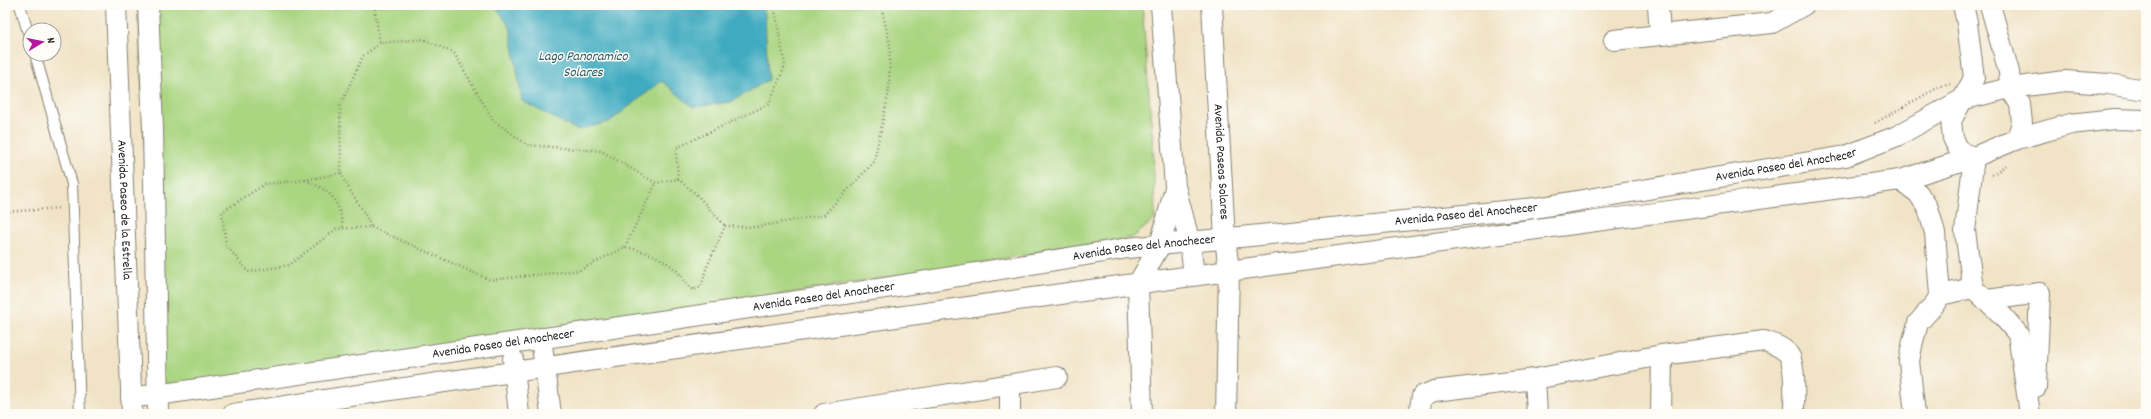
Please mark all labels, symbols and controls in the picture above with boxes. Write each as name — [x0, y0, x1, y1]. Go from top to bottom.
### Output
north arrow — [22, 22, 62, 62]
text: N — [42, 37, 58, 45]
water label: Lago Panoramico Solares — [538, 47, 628, 83]
street label: Avenida Paseos Solares — [1208, 103, 1233, 220]
street label: Avenida Paseo de la Estrella — [112, 140, 136, 281]
street label: Avenida Paseo del Anochecer — [1714, 143, 1860, 187]
street label: Avenida Paseo del Anochecer — [1394, 198, 1539, 231]
street label: Avenida Paseo del Anochecer — [1071, 230, 1216, 266]
street label: Avenida Paseo del Anochecer — [751, 277, 896, 317]
street label: Avenida Paseo del Anochecer — [431, 324, 576, 364]

